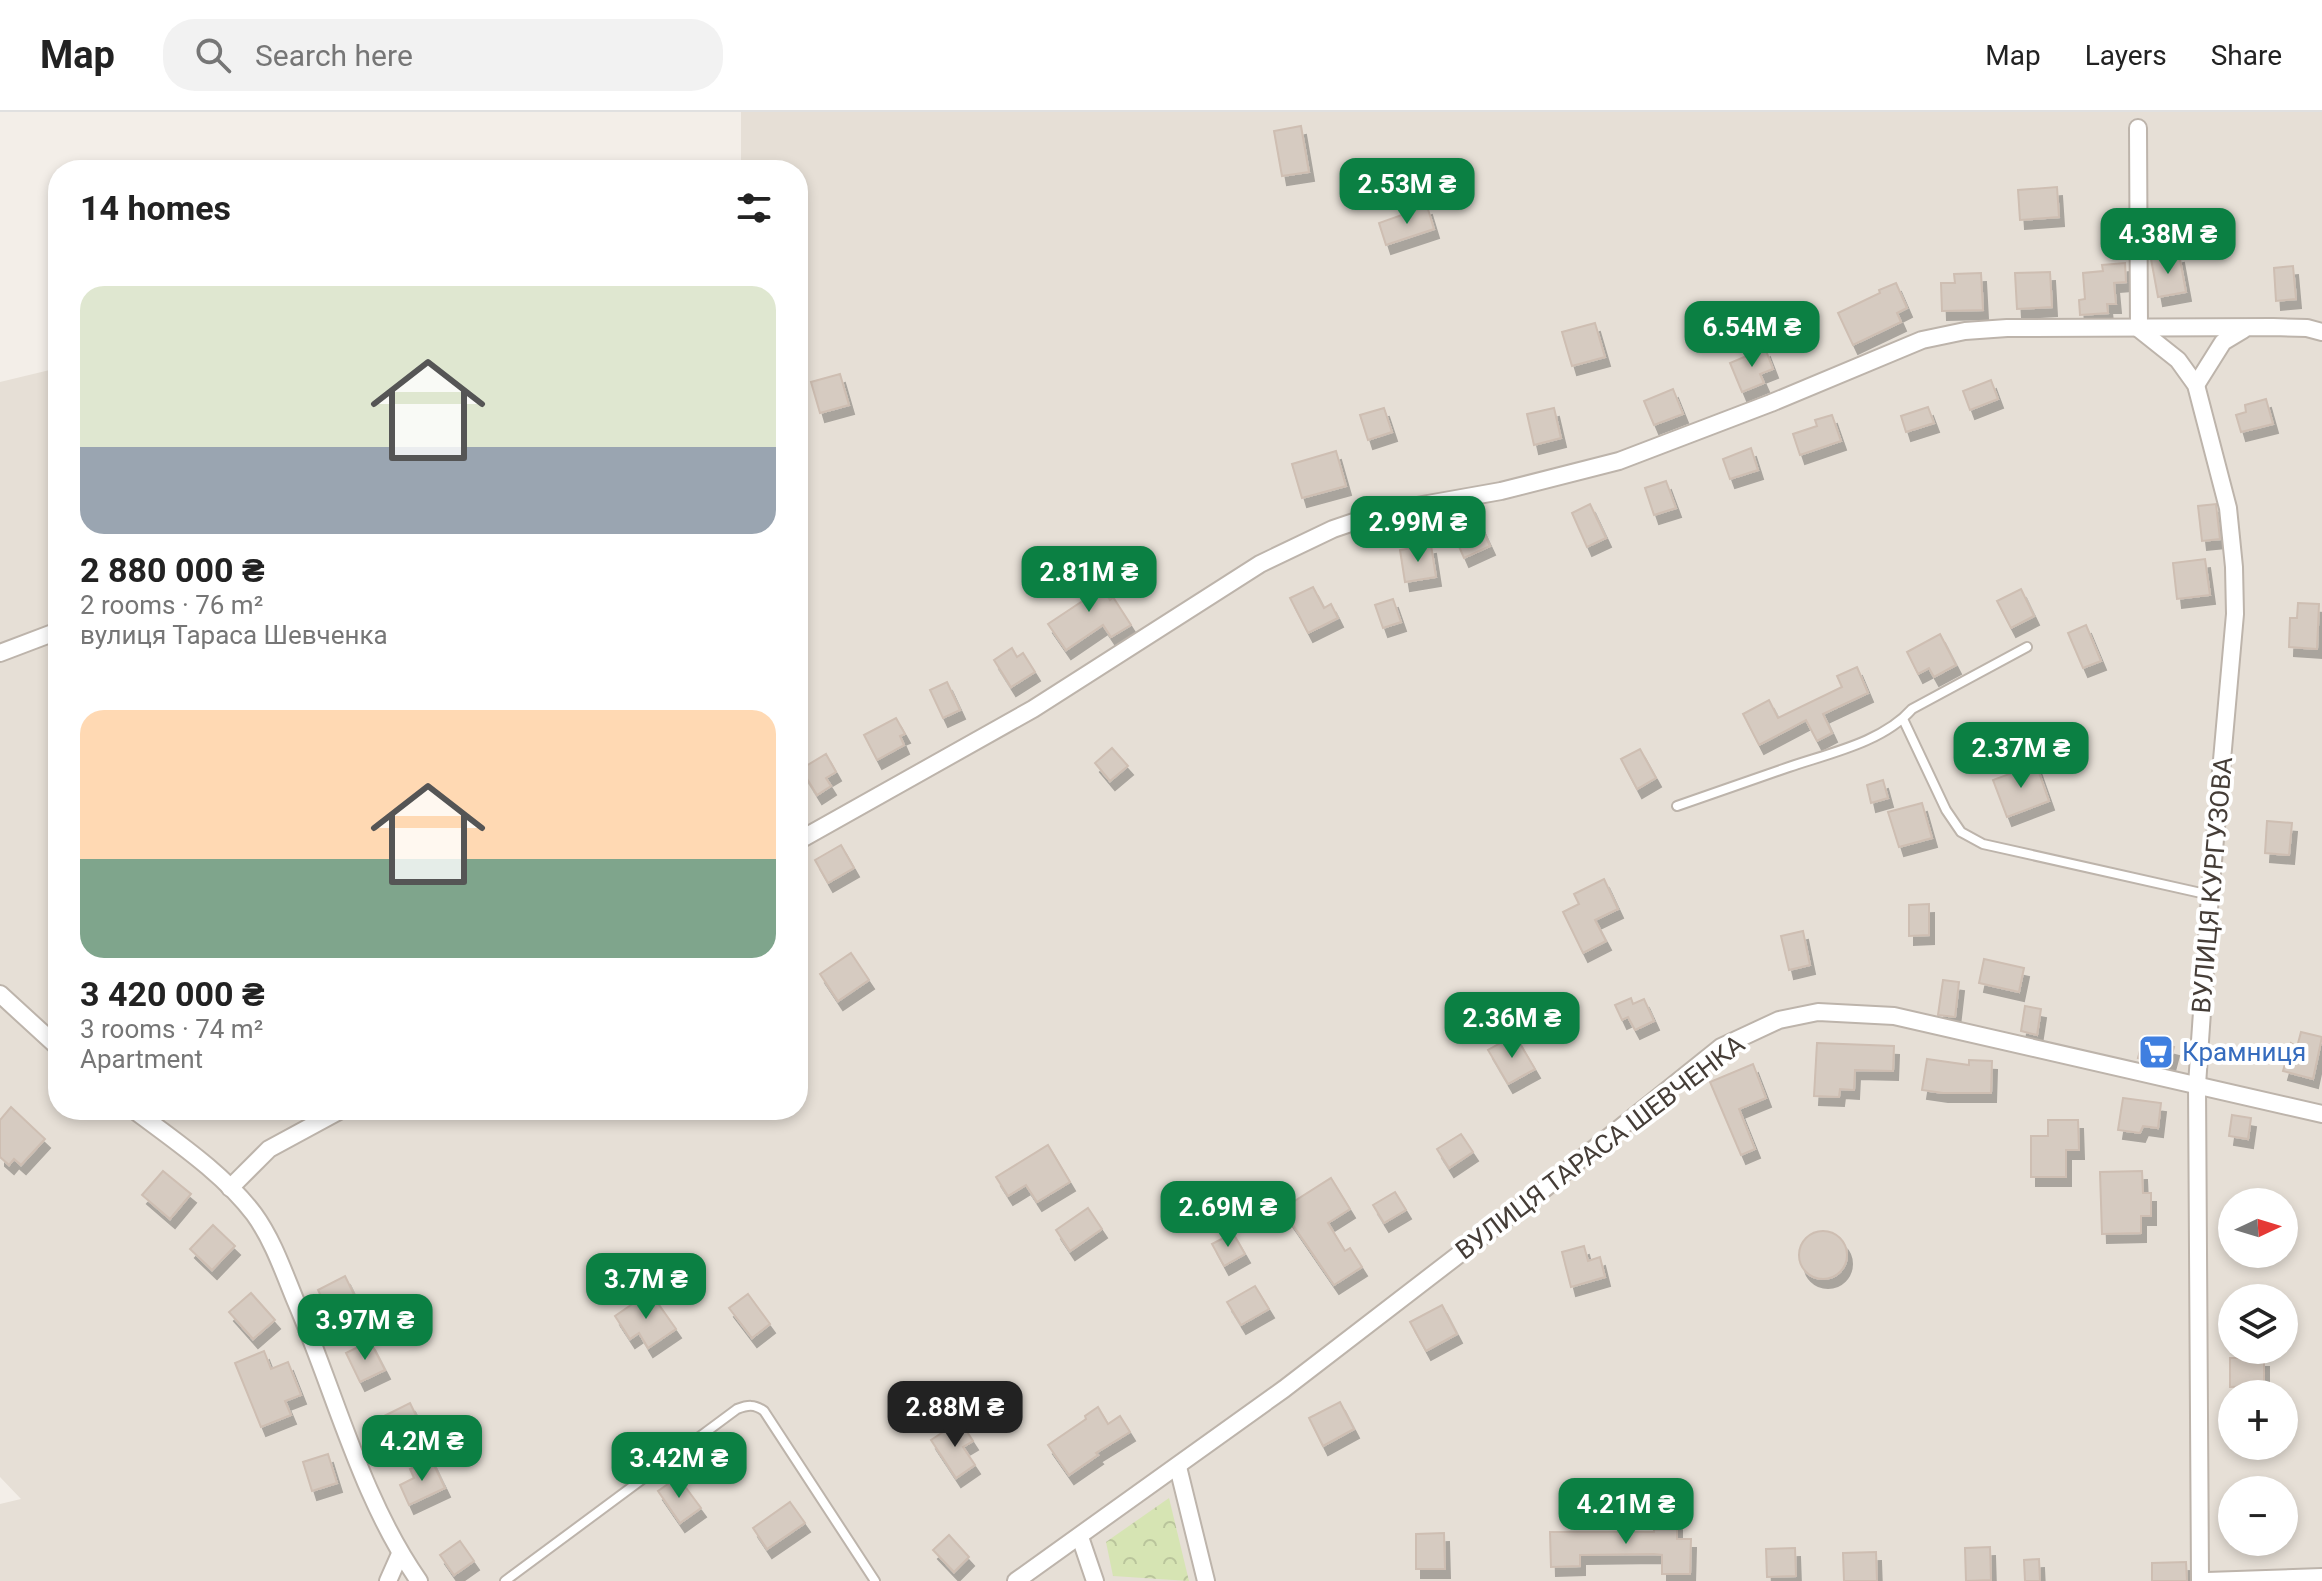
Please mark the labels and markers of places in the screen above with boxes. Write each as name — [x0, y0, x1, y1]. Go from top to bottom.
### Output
pin: 2.53M ₴ — [1333, 158, 1481, 226]
pin: 4.38M ₴ — [2094, 208, 2242, 276]
pin: 6.54M ₴ — [1678, 301, 1826, 369]
pin: 2.99M ₴ — [1344, 496, 1492, 564]
pin: 2.81M ₴ — [1015, 546, 1163, 614]
pin: 2.37M ₴ — [1947, 722, 2095, 790]
pin: 2.36M ₴ — [1438, 992, 1586, 1060]
supermarket icon: Крамниця — [2137, 1033, 2175, 1071]
place label: Крамниця — [2182, 1037, 2306, 1067]
pin: 2.69M ₴ — [1154, 1181, 1302, 1249]
pin: 3.7M ₴ — [581, 1253, 711, 1321]
pin: 3.97M ₴ — [291, 1294, 439, 1362]
pin: 2.88M ₴ — [881, 1381, 1029, 1449]
pin: 4.2M ₴ — [357, 1415, 487, 1483]
pin: 3.42M ₴ — [605, 1432, 753, 1500]
pin: 4.21M ₴ — [1552, 1478, 1700, 1546]

